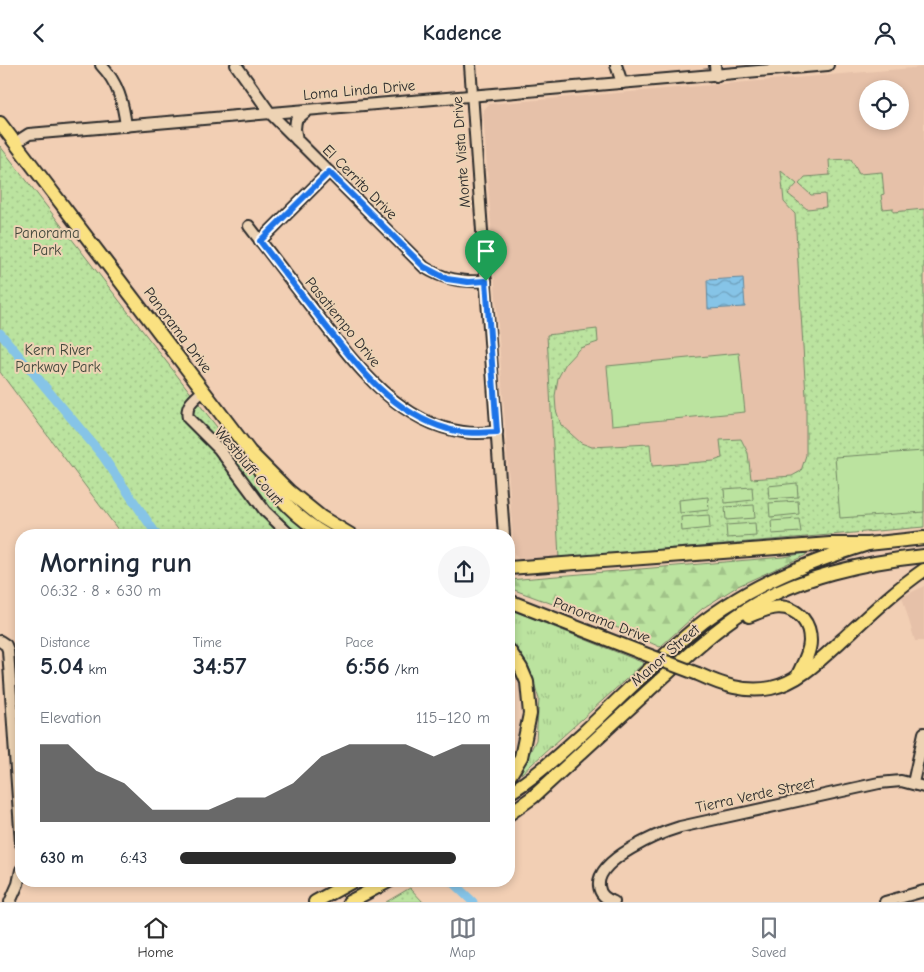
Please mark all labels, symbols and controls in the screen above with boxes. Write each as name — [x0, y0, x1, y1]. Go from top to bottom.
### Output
icon: back — [25, 19, 53, 47]
icon: person — [871, 19, 899, 47]
text: Kadence — [423, 20, 501, 46]
street label: Loma Linda Drive — [302, 76, 416, 104]
map controls — [859, 80, 909, 130]
button: locate — [859, 80, 909, 130]
street label: Monte Vista Drive — [448, 95, 474, 208]
street label: El Cerrito Drive — [319, 141, 402, 224]
park label: Panorama Park — [14, 224, 80, 259]
pin — [465, 230, 507, 281]
icon: arrive — [472, 237, 500, 265]
street label: Pasatiempo Drive — [301, 273, 385, 371]
street label: Panorama Drive — [140, 284, 216, 377]
park label: Kern River Parkway Park — [15, 341, 102, 376]
street label: Westbluff Court — [211, 423, 288, 510]
button: share — [438, 546, 490, 598]
text: Morning run — [40, 547, 192, 579]
text: 06:32 · 8 × 630 m — [40, 582, 161, 600]
street label: Panorama Drive — [551, 593, 654, 647]
street label: Manor Street — [627, 620, 704, 690]
text: Distance — [40, 634, 90, 651]
text: Time — [193, 634, 222, 651]
text: Pace — [345, 634, 374, 651]
text: 5.04 — [40, 651, 84, 680]
text: 34:57 — [193, 651, 246, 680]
text: 6:56 — [345, 651, 390, 680]
text: km — [84, 661, 107, 678]
text: /km — [390, 661, 419, 678]
text: Elevation — [40, 709, 101, 727]
text: 115–120 m — [416, 709, 490, 727]
street label: Tierra Verde Street — [694, 773, 817, 816]
text: 630 m — [40, 849, 84, 867]
text: 6:43 — [120, 849, 147, 867]
tab: Home — [137, 914, 174, 961]
tab: Map — [449, 914, 477, 961]
tab: Saved — [752, 914, 787, 961]

